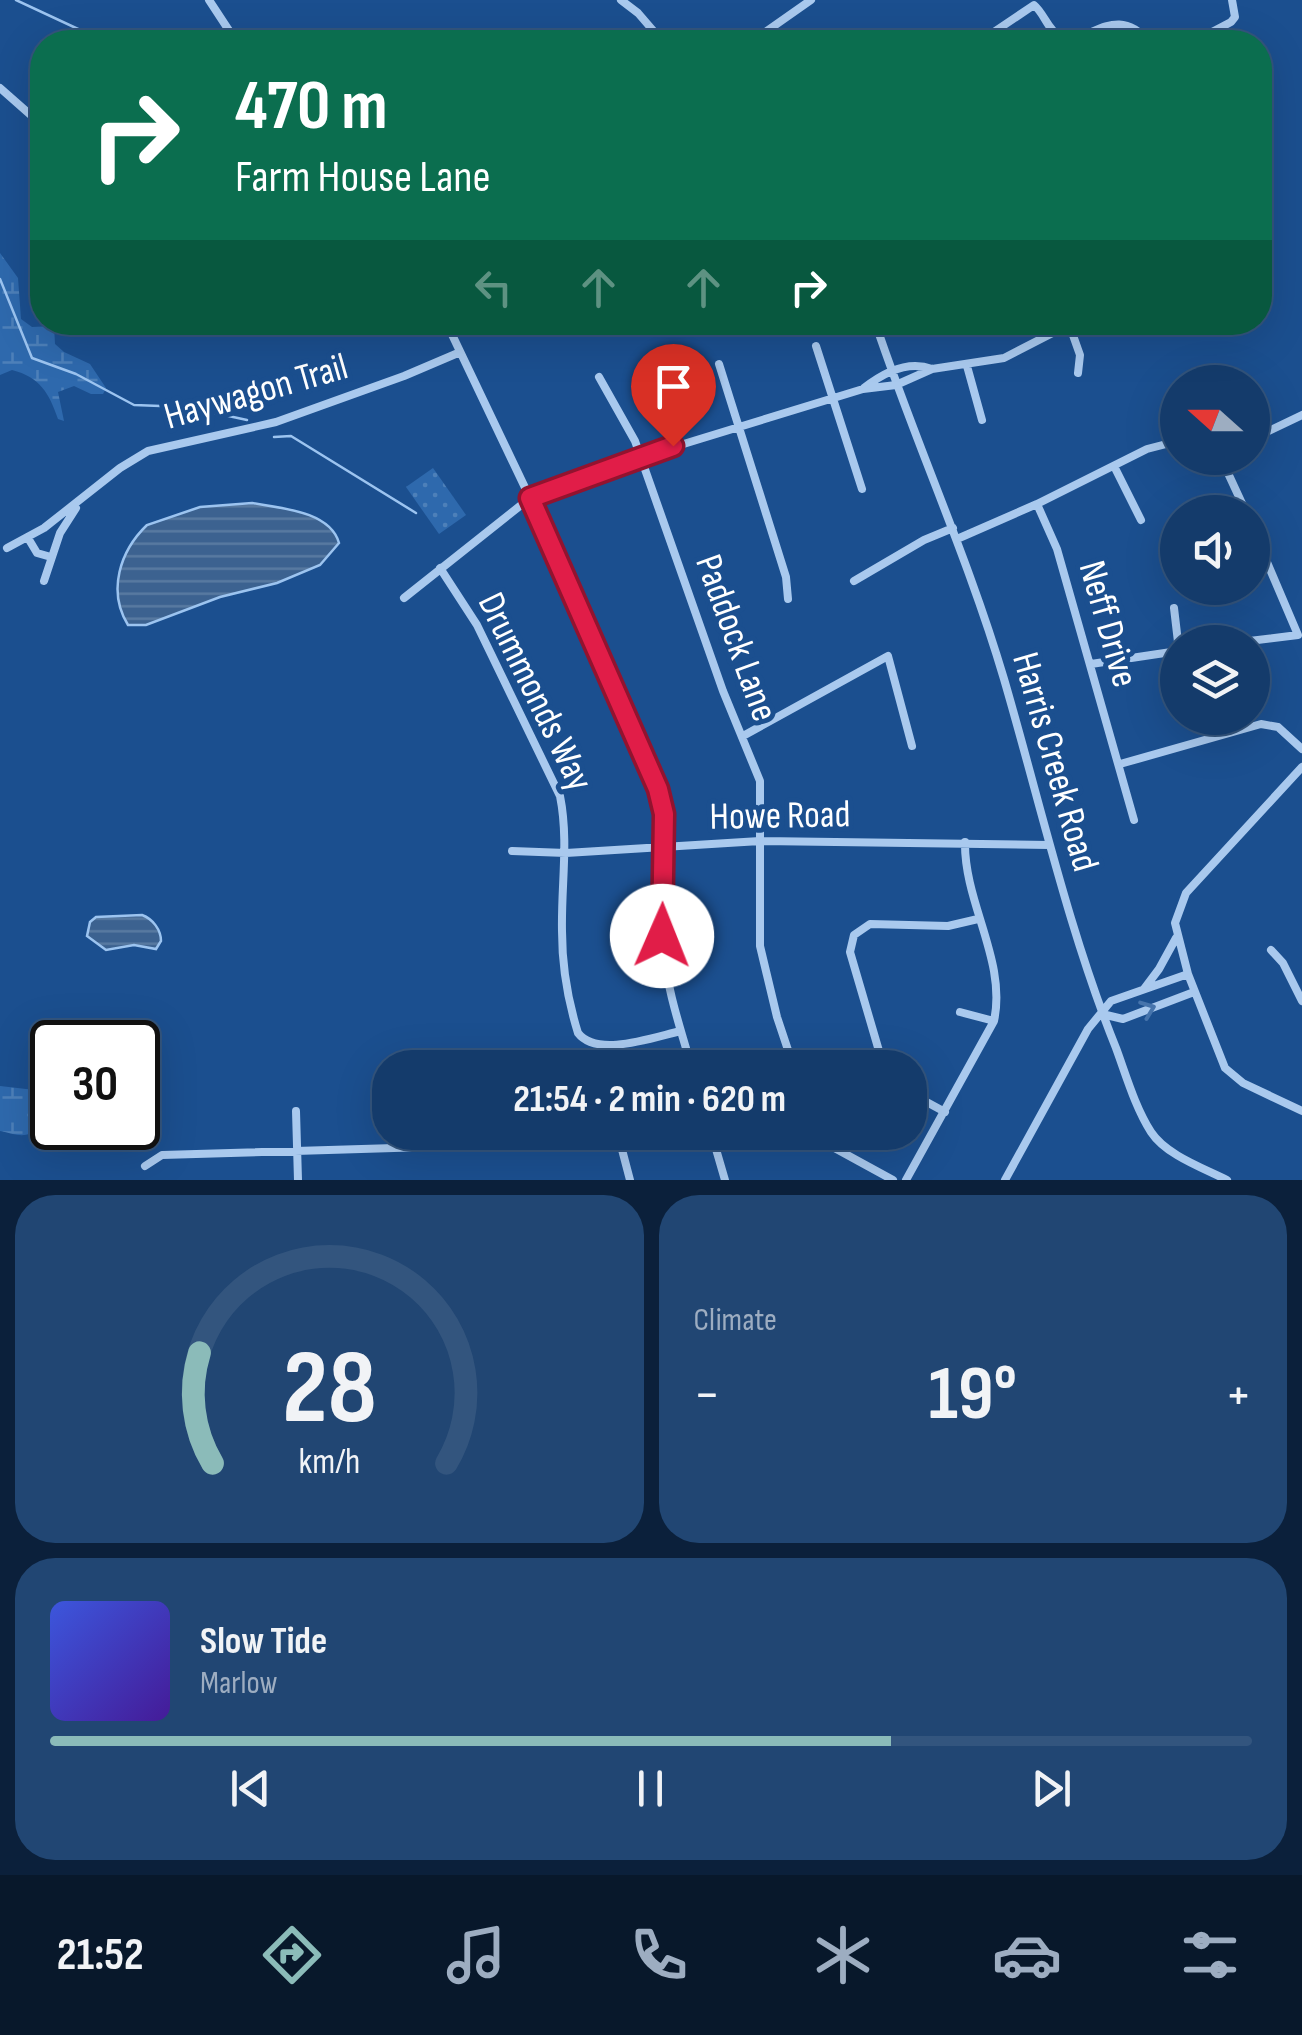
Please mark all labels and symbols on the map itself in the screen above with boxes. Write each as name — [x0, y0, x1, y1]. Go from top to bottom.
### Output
street label: Haywagon Trail — [159, 344, 353, 440]
pin — [631, 344, 716, 447]
north arrow — [1160, 365, 1270, 475]
street label: Paddock Lane — [685, 549, 787, 727]
street label: Neff Drive — [1069, 556, 1147, 692]
street label: Drummonds Way — [468, 586, 602, 799]
street label: Harris Creek Road — [1002, 647, 1108, 877]
street label: Howe Road — [709, 792, 851, 840]
position arrow — [610, 884, 714, 988]
one-way arrow — [1139, 1001, 1156, 1021]
speed limit sign: 30 — [30, 1020, 160, 1150]

